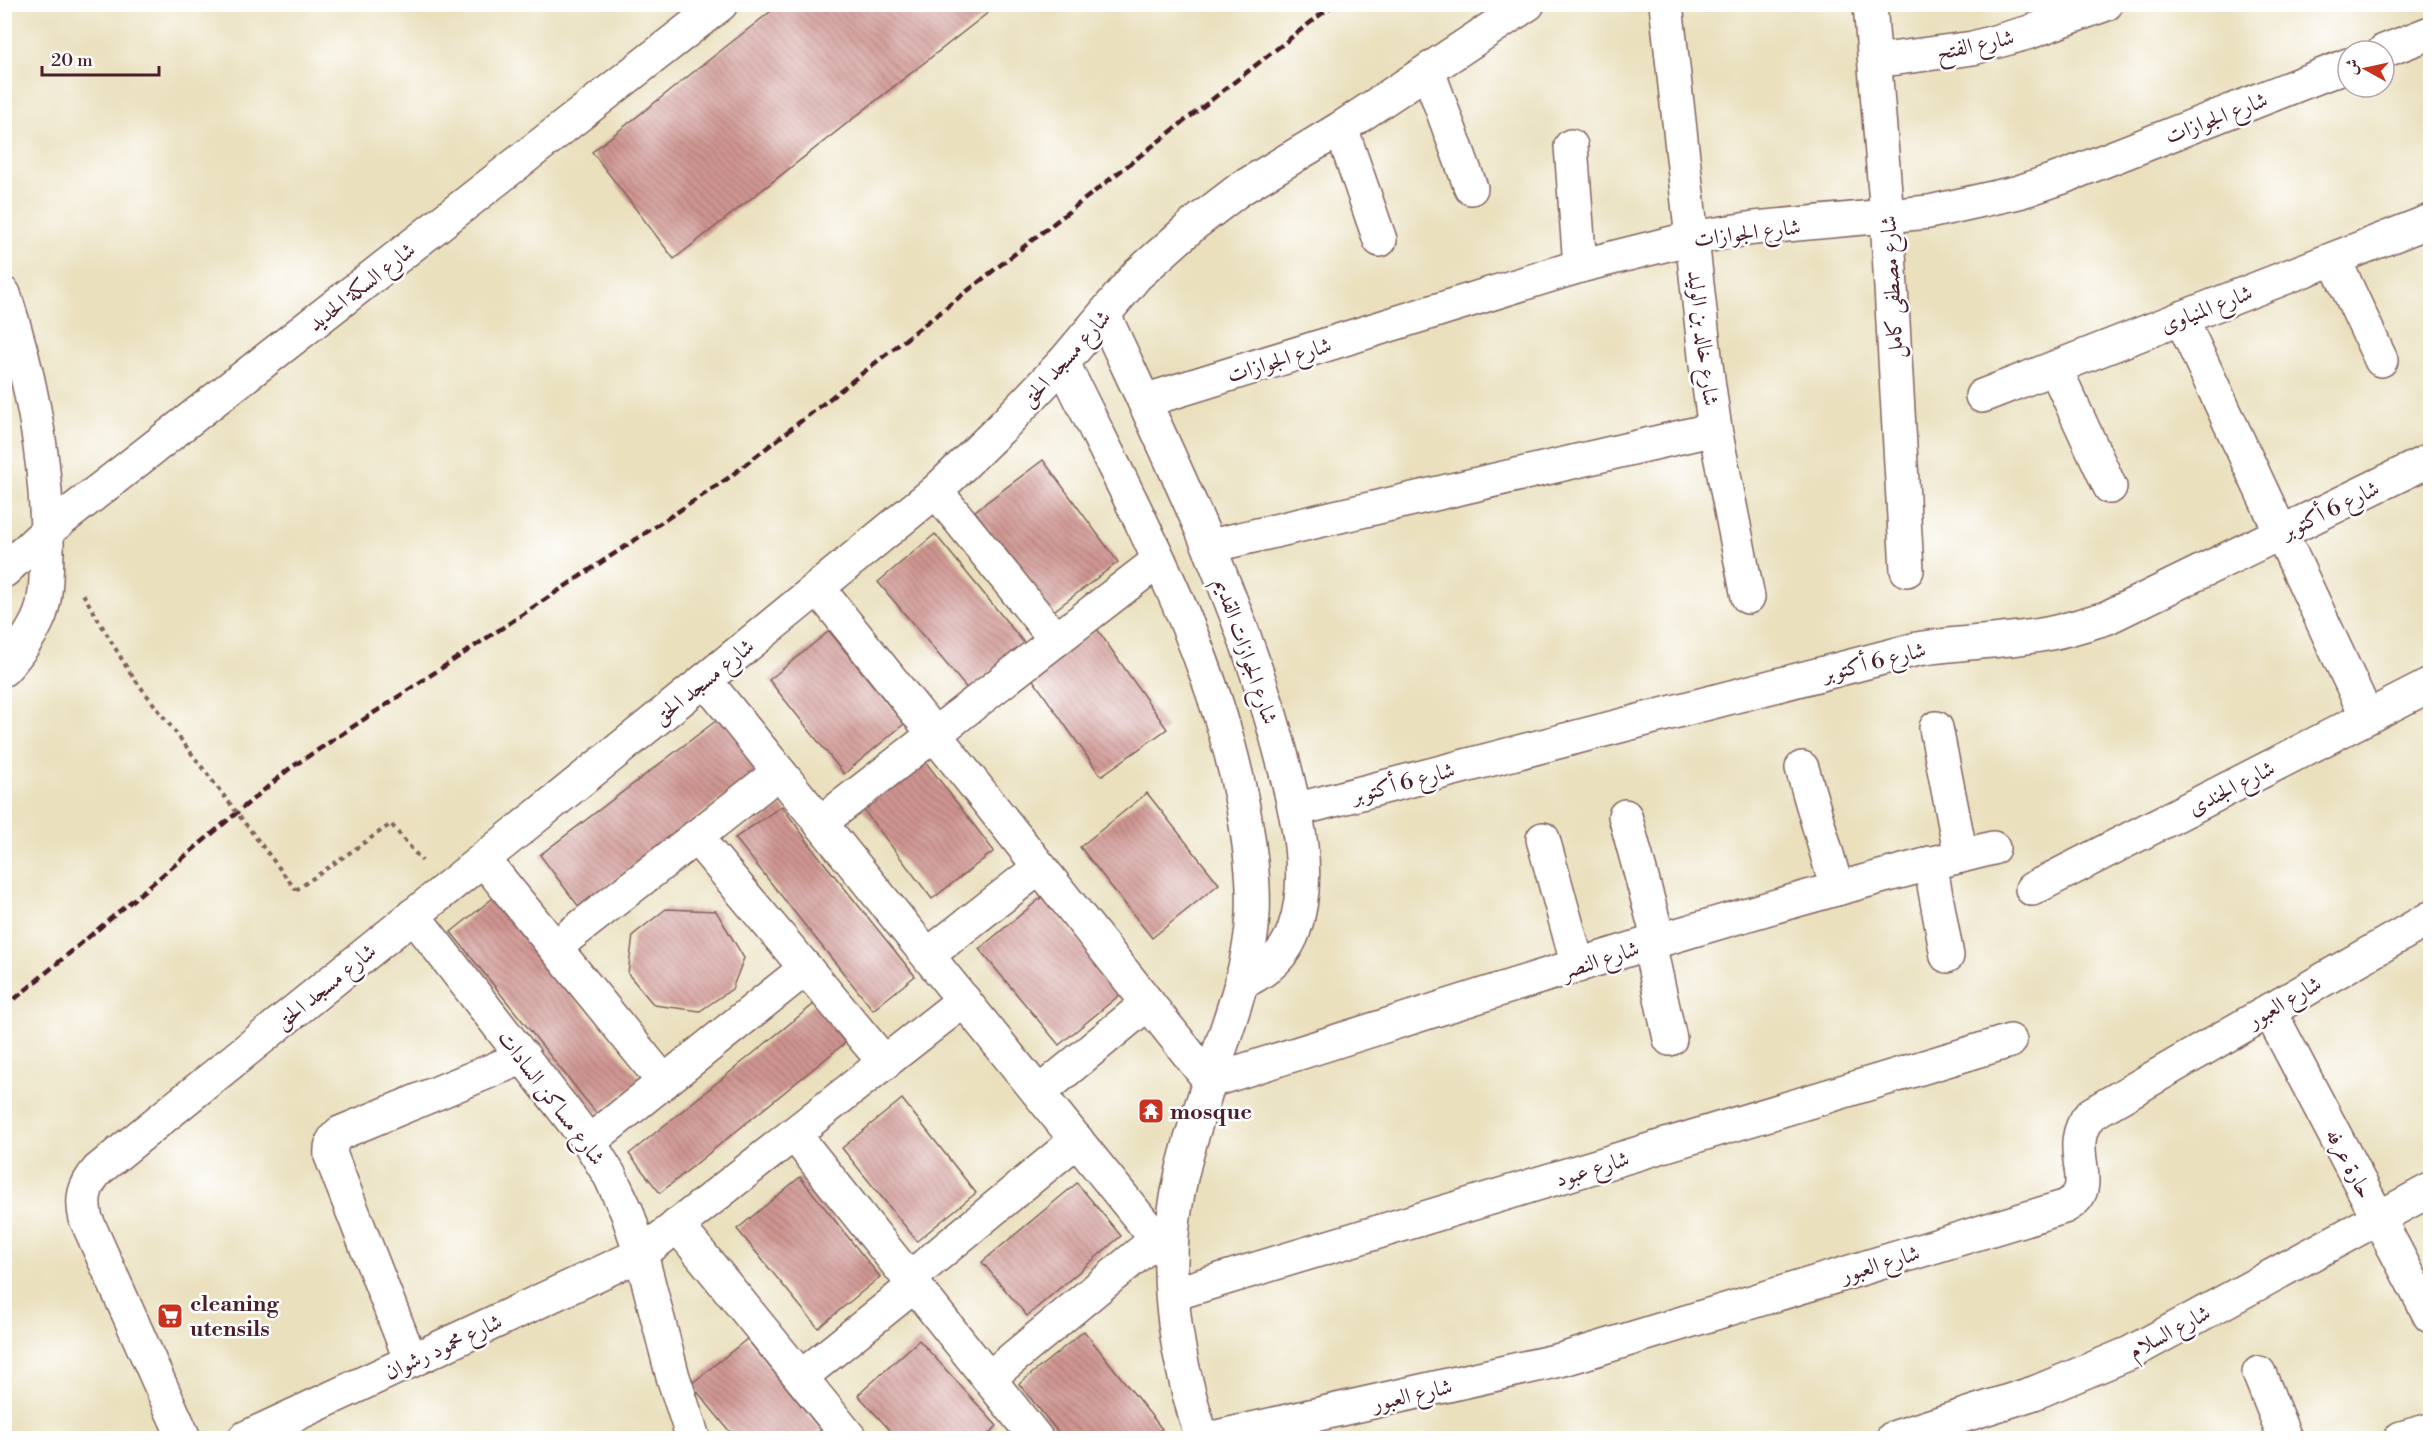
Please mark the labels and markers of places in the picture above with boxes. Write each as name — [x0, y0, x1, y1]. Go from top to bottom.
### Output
temple icon: mosque — [1136, 1096, 1166, 1126]
place label: mosque — [1170, 1099, 1252, 1126]
place label: cleaning utensils — [190, 1291, 279, 1343]
supermarket icon: cleaning utensils — [155, 1301, 185, 1331]

